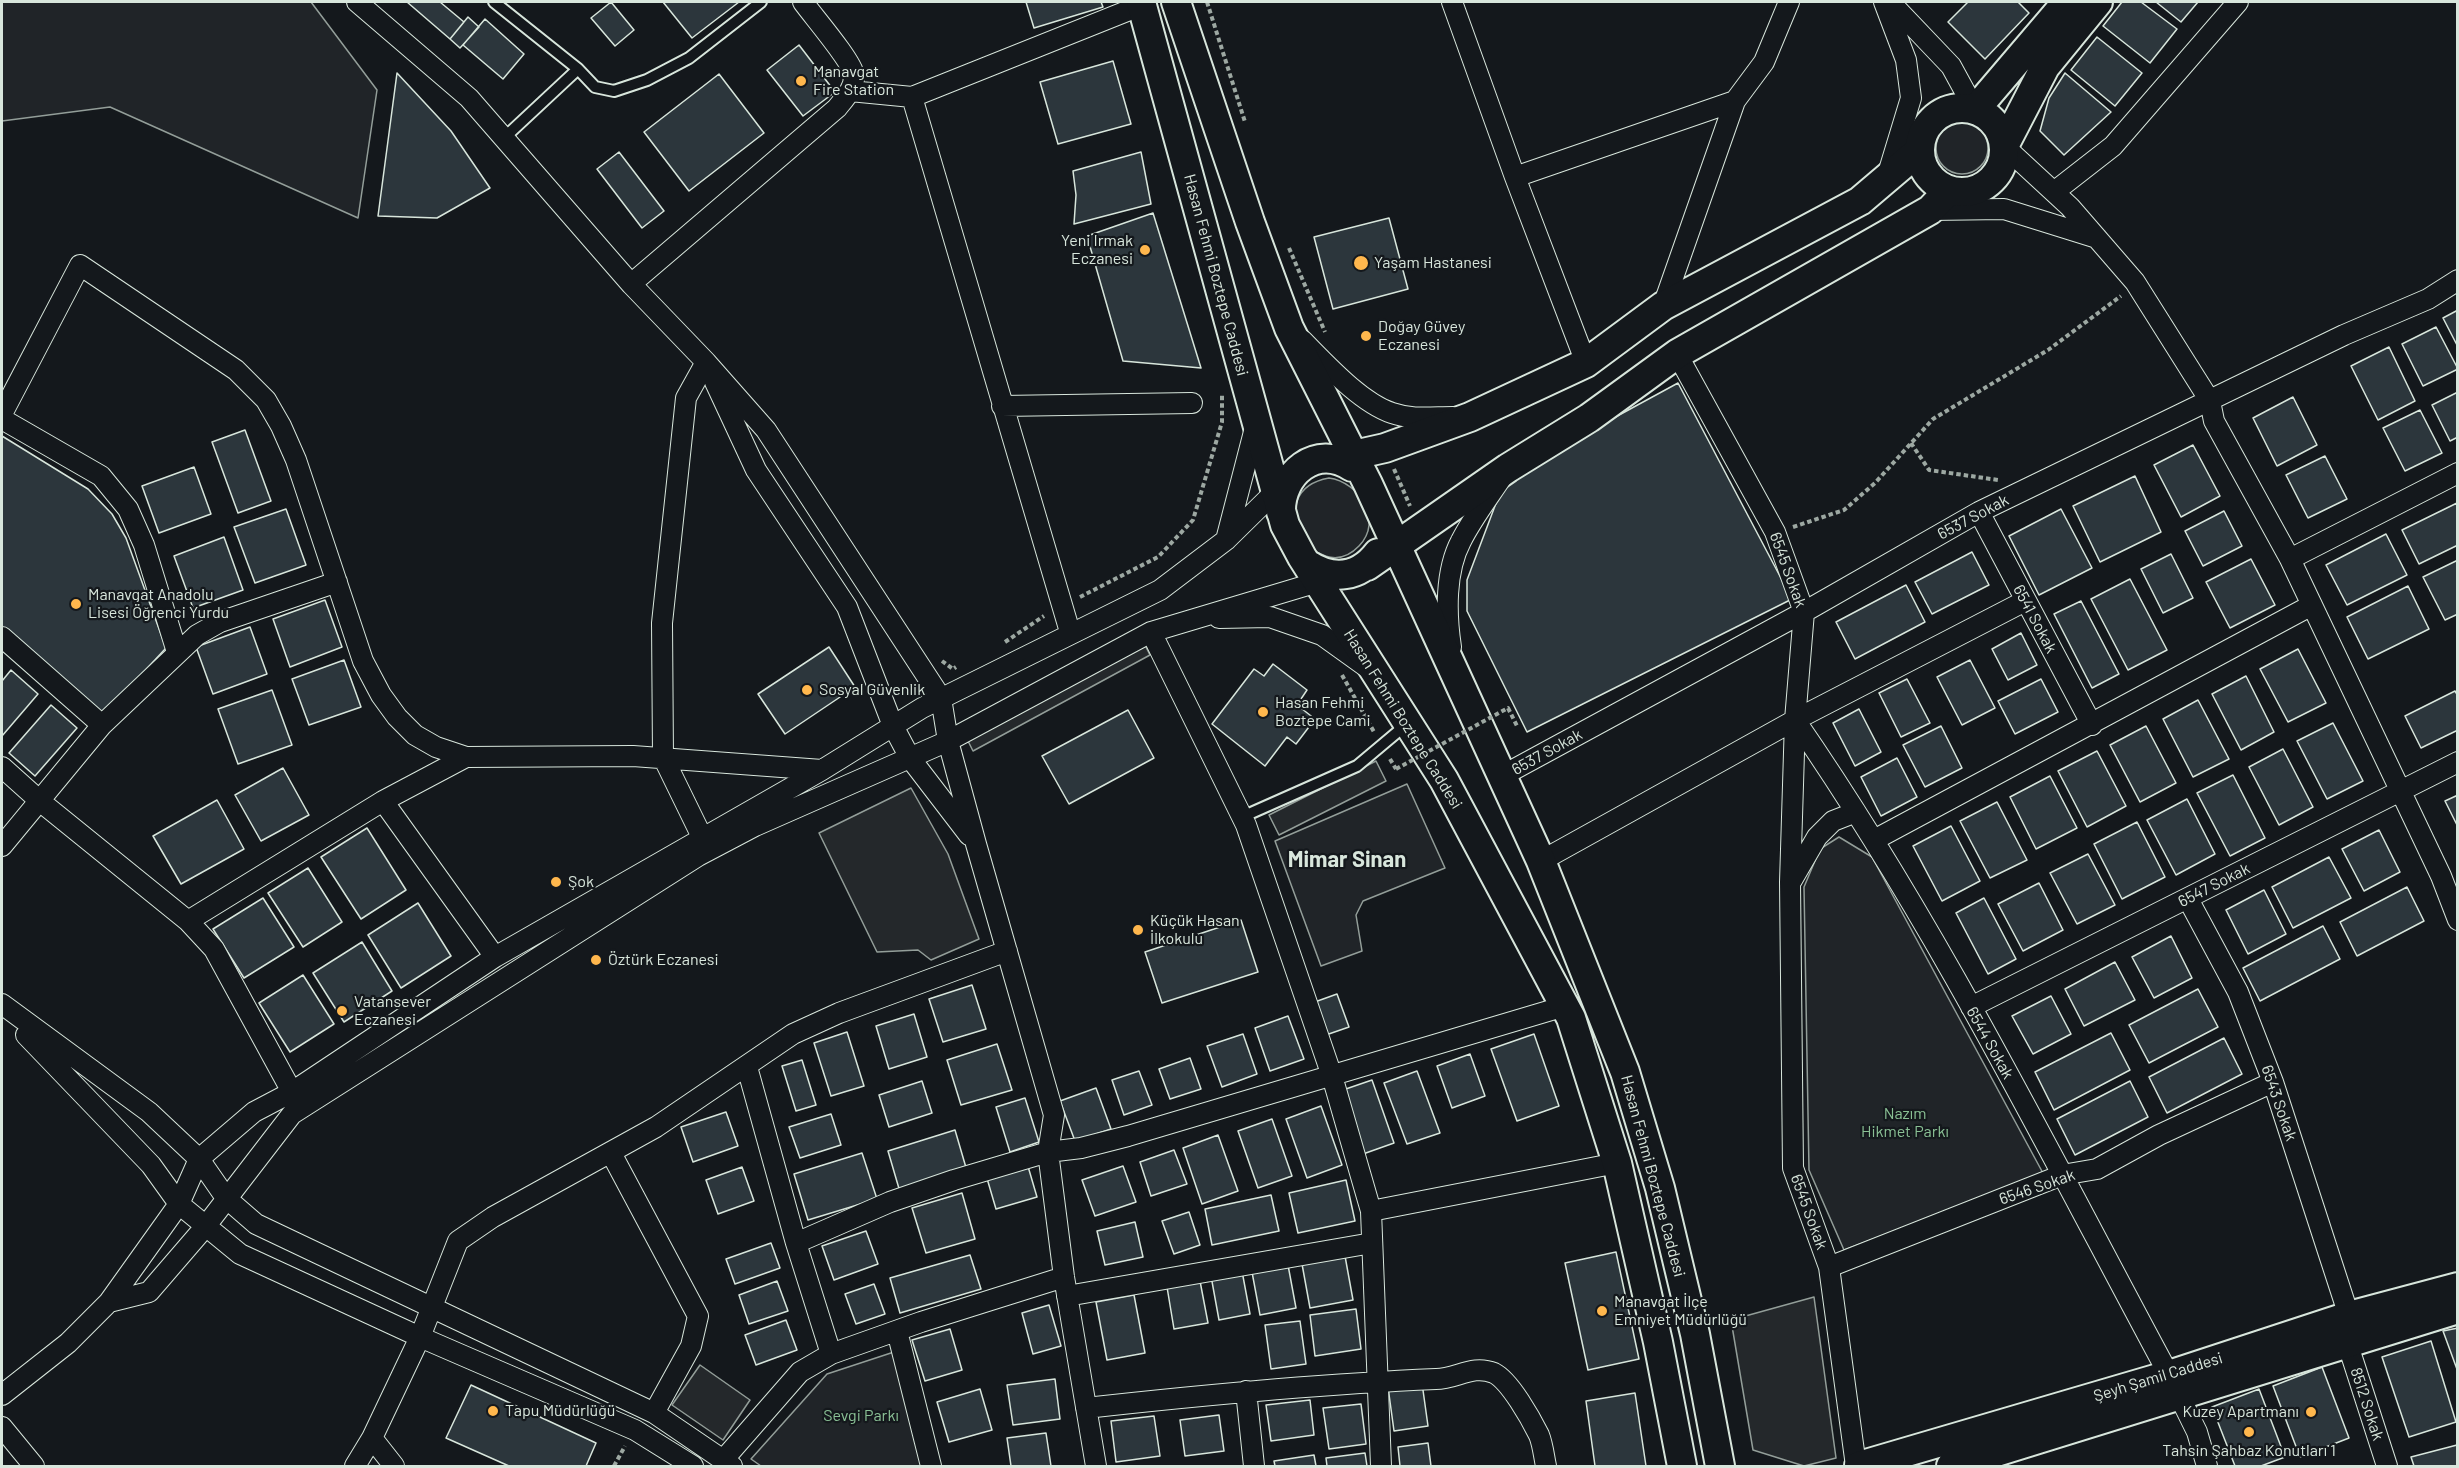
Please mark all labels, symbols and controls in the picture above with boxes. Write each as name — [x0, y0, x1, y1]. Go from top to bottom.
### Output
place label: Manavgat Fire Station — [813, 62, 894, 100]
marker: Manavgat Fire Station — [794, 74, 808, 88]
street label: Hasan Fehmi Boztepe Caddesi — [1180, 172, 1252, 378]
place label: Yeni Irmak Eczanesi — [1061, 231, 1133, 269]
marker: Yeni Irmak Eczanesi — [1138, 243, 1152, 257]
place label: Yaşam Hastanesi — [1374, 253, 1492, 273]
marker: Yaşam Hastanesi — [1352, 254, 1370, 272]
place label: Doğay Güvey Eczanesi — [1378, 317, 1465, 355]
marker: Doğay Güvey Eczanesi — [1359, 329, 1373, 343]
street label: 6537 Sokak — [1934, 490, 2012, 544]
street label: 6545 Sokak — [1765, 530, 1811, 610]
street label: 6541 Sokak — [2009, 581, 2061, 657]
place label: Manavgat Anadolu Lisesi Öğrenci Yurdu — [88, 585, 229, 623]
marker: Manavgat Anadolu Lisesi Öğrenci Yurdu — [69, 597, 83, 611]
street label: Hasan Fehmi Boztepe Caddesi — [1340, 626, 1466, 812]
place label: Sosyal Güvenlik — [819, 680, 925, 700]
marker: Sosyal Güvenlik — [800, 683, 814, 697]
place label: Hasan Fehmi Boztepe Cami — [1275, 693, 1371, 731]
marker: Hasan Fehmi Boztepe Cami — [1256, 705, 1270, 719]
street label: 6537 Sokak — [1508, 725, 1586, 779]
district label: Mimar Sinan — [1288, 847, 1406, 873]
street label: 6547 Sokak — [2175, 859, 2253, 911]
place label: Şok — [568, 872, 594, 892]
marker: Şok — [549, 875, 563, 889]
place label: Küçük Hasan İlkokulu — [1150, 911, 1240, 949]
marker: Küçük Hasan İlkokulu — [1131, 923, 1145, 937]
place label: Öztürk Eczanesi — [608, 950, 719, 970]
marker: Öztürk Eczanesi — [589, 953, 603, 967]
place label: Vatansever Eczanesi — [354, 992, 431, 1030]
marker: Vatansever Eczanesi — [335, 1004, 349, 1018]
street label: 6544 Sokak — [1962, 1004, 2018, 1082]
street label: 6543 Sokak — [2257, 1063, 2301, 1143]
street label: Hasan Fehmi Boztepe Caddesi — [1617, 1073, 1689, 1279]
park label: Nazım Hikmet Parkı — [1861, 1104, 1949, 1142]
street label: 6546 Sokak — [1997, 1165, 2077, 1209]
street label: 6545 Sokak — [1786, 1172, 1832, 1252]
place label: Manavgat İlçe Emniyet Müdürlüğü — [1614, 1292, 1747, 1330]
marker: Manavgat İlçe Emniyet Müdürlüğü — [1595, 1304, 1609, 1318]
street label: Şeyh Şamil Caddesi — [2091, 1348, 2225, 1406]
street label: 8512 Sokak — [2346, 1365, 2388, 1443]
place label: Tapu Müdürlüğü — [505, 1401, 615, 1421]
place label: Kuzey Apartmanı — [2183, 1402, 2299, 1422]
marker: Tapu Müdürlüğü — [486, 1404, 500, 1418]
marker: Kuzey Apartmanı — [2304, 1405, 2318, 1419]
park label: Sevgi Parkı — [823, 1406, 899, 1426]
marker: Tahsin Şahbaz Konutları 1 — [2242, 1425, 2256, 1439]
place label: Tahsin Şahbaz Konutları 1 — [2162, 1441, 2336, 1461]

